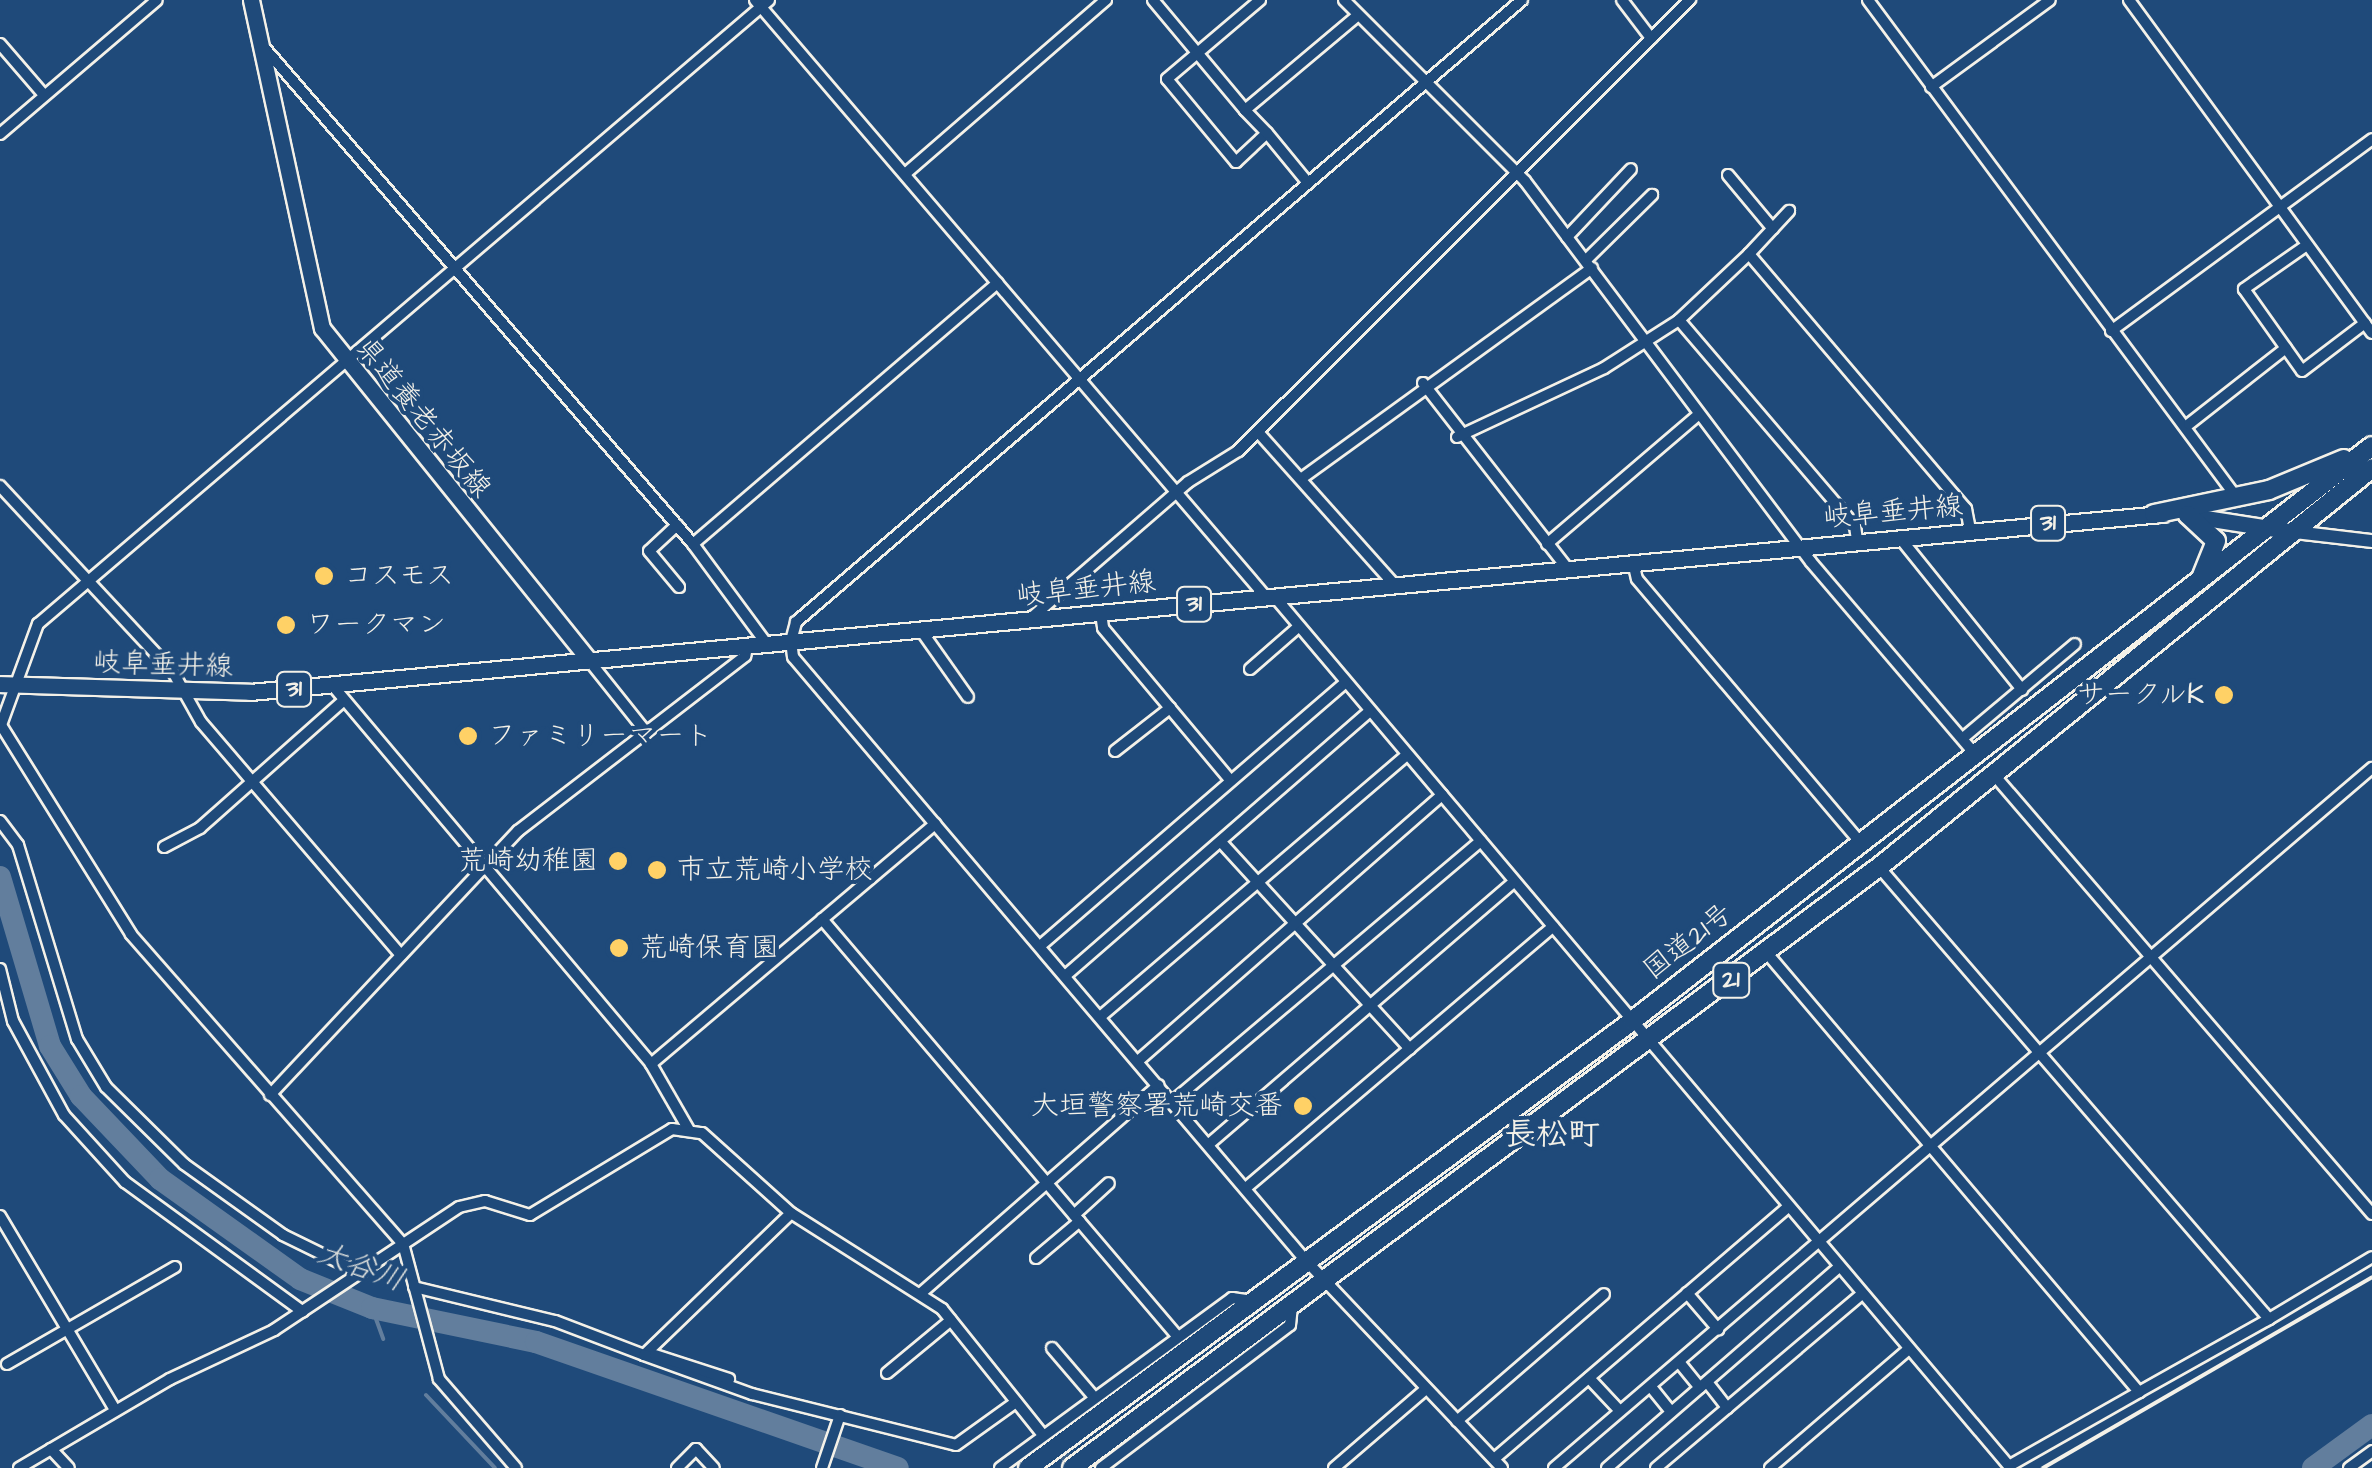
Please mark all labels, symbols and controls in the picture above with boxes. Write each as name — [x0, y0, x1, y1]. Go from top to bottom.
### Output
street label: 県道養老赤坂線 — [348, 331, 498, 505]
street label: 岐阜垂井線 — [1822, 489, 1964, 535]
road number: 31 — [2028, 503, 2068, 543]
place label: コスモス — [344, 559, 456, 593]
marker: コスモス — [313, 565, 335, 587]
street label: 岐阜垂井線 — [1015, 565, 1157, 613]
road number: 31 — [1174, 584, 1214, 624]
place label: ワークマン — [306, 608, 446, 642]
marker: ワークマン — [275, 614, 297, 636]
street label: 岐阜垂井線 — [92, 646, 234, 684]
road number: 31 — [274, 669, 314, 709]
place label: サークルK — [2075, 678, 2204, 712]
marker: サークルK — [2213, 684, 2235, 706]
place label: ファミリーマート — [488, 719, 712, 753]
marker: ファミリーマート — [457, 725, 479, 747]
place label: 荒崎幼稚園 — [458, 844, 598, 878]
marker: 荒崎幼稚園 — [607, 850, 629, 872]
place label: 市立荒崎小学校 — [677, 853, 873, 887]
marker: 市立荒崎小学校 — [646, 859, 668, 881]
street label: 国道21号 — [1637, 897, 1739, 987]
place label: 荒崎保育園 — [639, 931, 779, 965]
marker: 荒崎保育園 — [608, 937, 630, 959]
road number: 21 — [1711, 960, 1751, 1000]
place label: 大垣警察署荒崎交番 — [1031, 1089, 1283, 1123]
marker: 大垣警察署荒崎交番 — [1292, 1095, 1314, 1117]
district label: 長松町 — [1504, 1116, 1600, 1154]
water label: 大谷川 — [313, 1235, 409, 1299]

